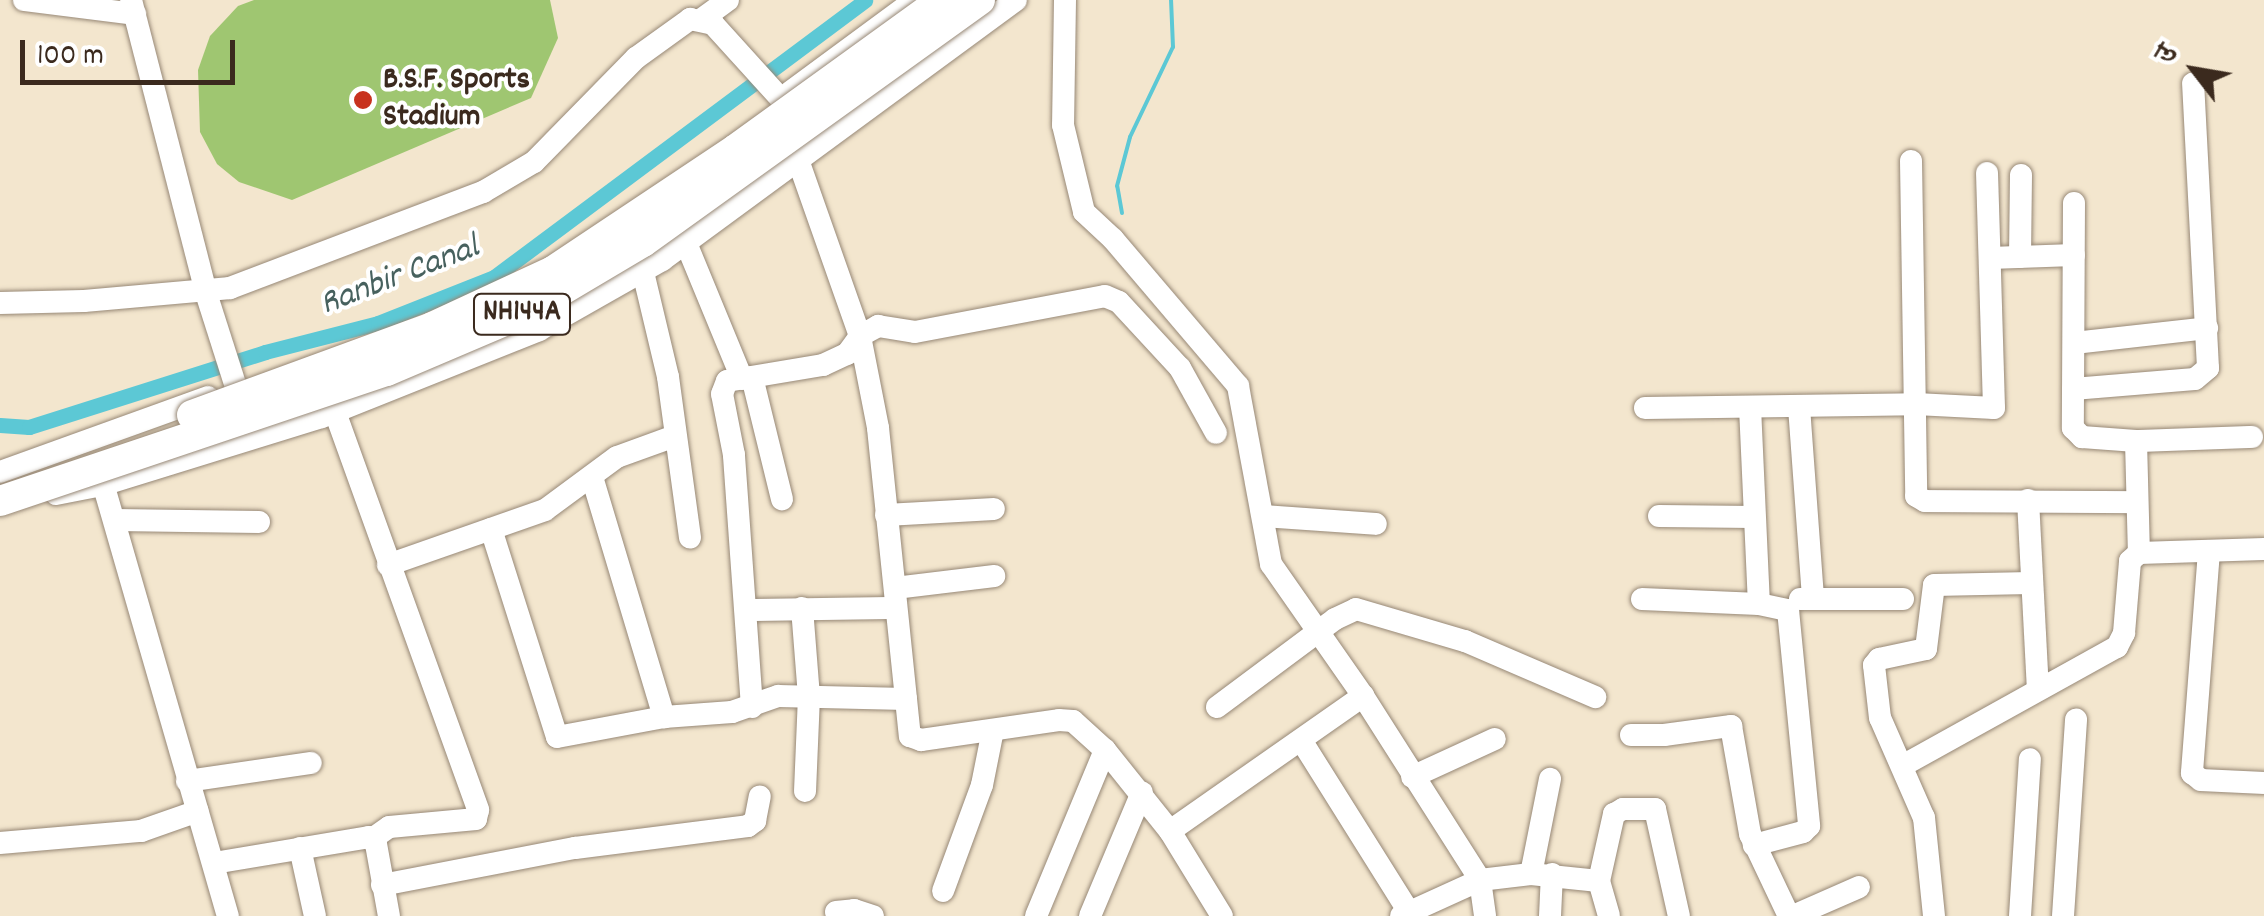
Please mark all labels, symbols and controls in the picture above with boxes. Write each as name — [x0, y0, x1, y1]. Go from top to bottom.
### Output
scale bar — [25, 20, 240, 82]
north arrow — [2144, 20, 2244, 120]
text: 100 m — [37, 36, 104, 79]
text: उ — [2147, 37, 2190, 72]
place label: B.S.F. Sports Stadium — [383, 63, 530, 138]
marker: B.S.F. Sports Stadium — [352, 89, 374, 111]
water label: Ranbir Canal — [315, 228, 485, 326]
road number: NH144A — [472, 289, 572, 339]

